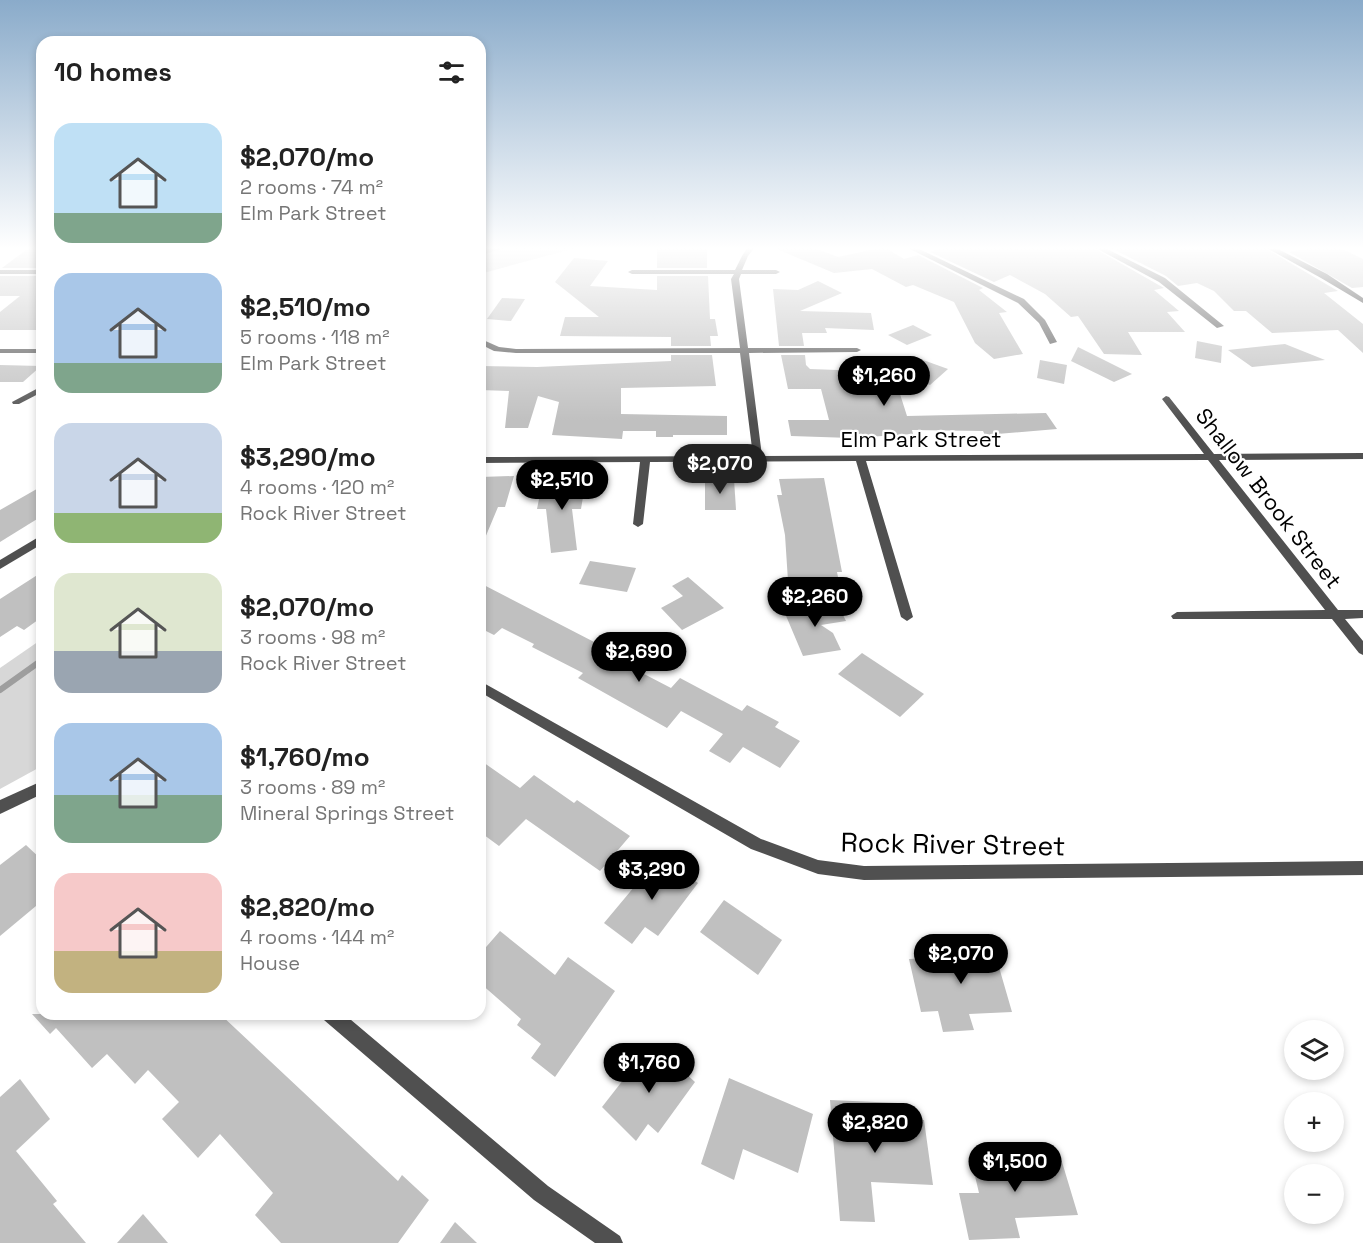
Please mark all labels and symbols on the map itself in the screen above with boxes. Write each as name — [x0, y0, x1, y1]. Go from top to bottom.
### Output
pin: $1,260 — [835, 356, 933, 407]
street label: Shallow Brook Street — [1190, 402, 1348, 594]
street label: Elm Park Street — [841, 425, 1001, 453]
pin: $2,070 — [671, 444, 769, 495]
pin: $2,510 — [513, 460, 611, 511]
pin: $2,260 — [766, 577, 864, 628]
pin: $2,690 — [590, 632, 688, 683]
street label: Rock River Street — [840, 825, 1066, 863]
pin: $3,290 — [603, 850, 701, 901]
pin: $2,070 — [912, 934, 1010, 985]
pin: $1,760 — [600, 1043, 698, 1094]
pin: $2,820 — [826, 1103, 924, 1154]
pin: $1,500 — [966, 1142, 1064, 1193]

